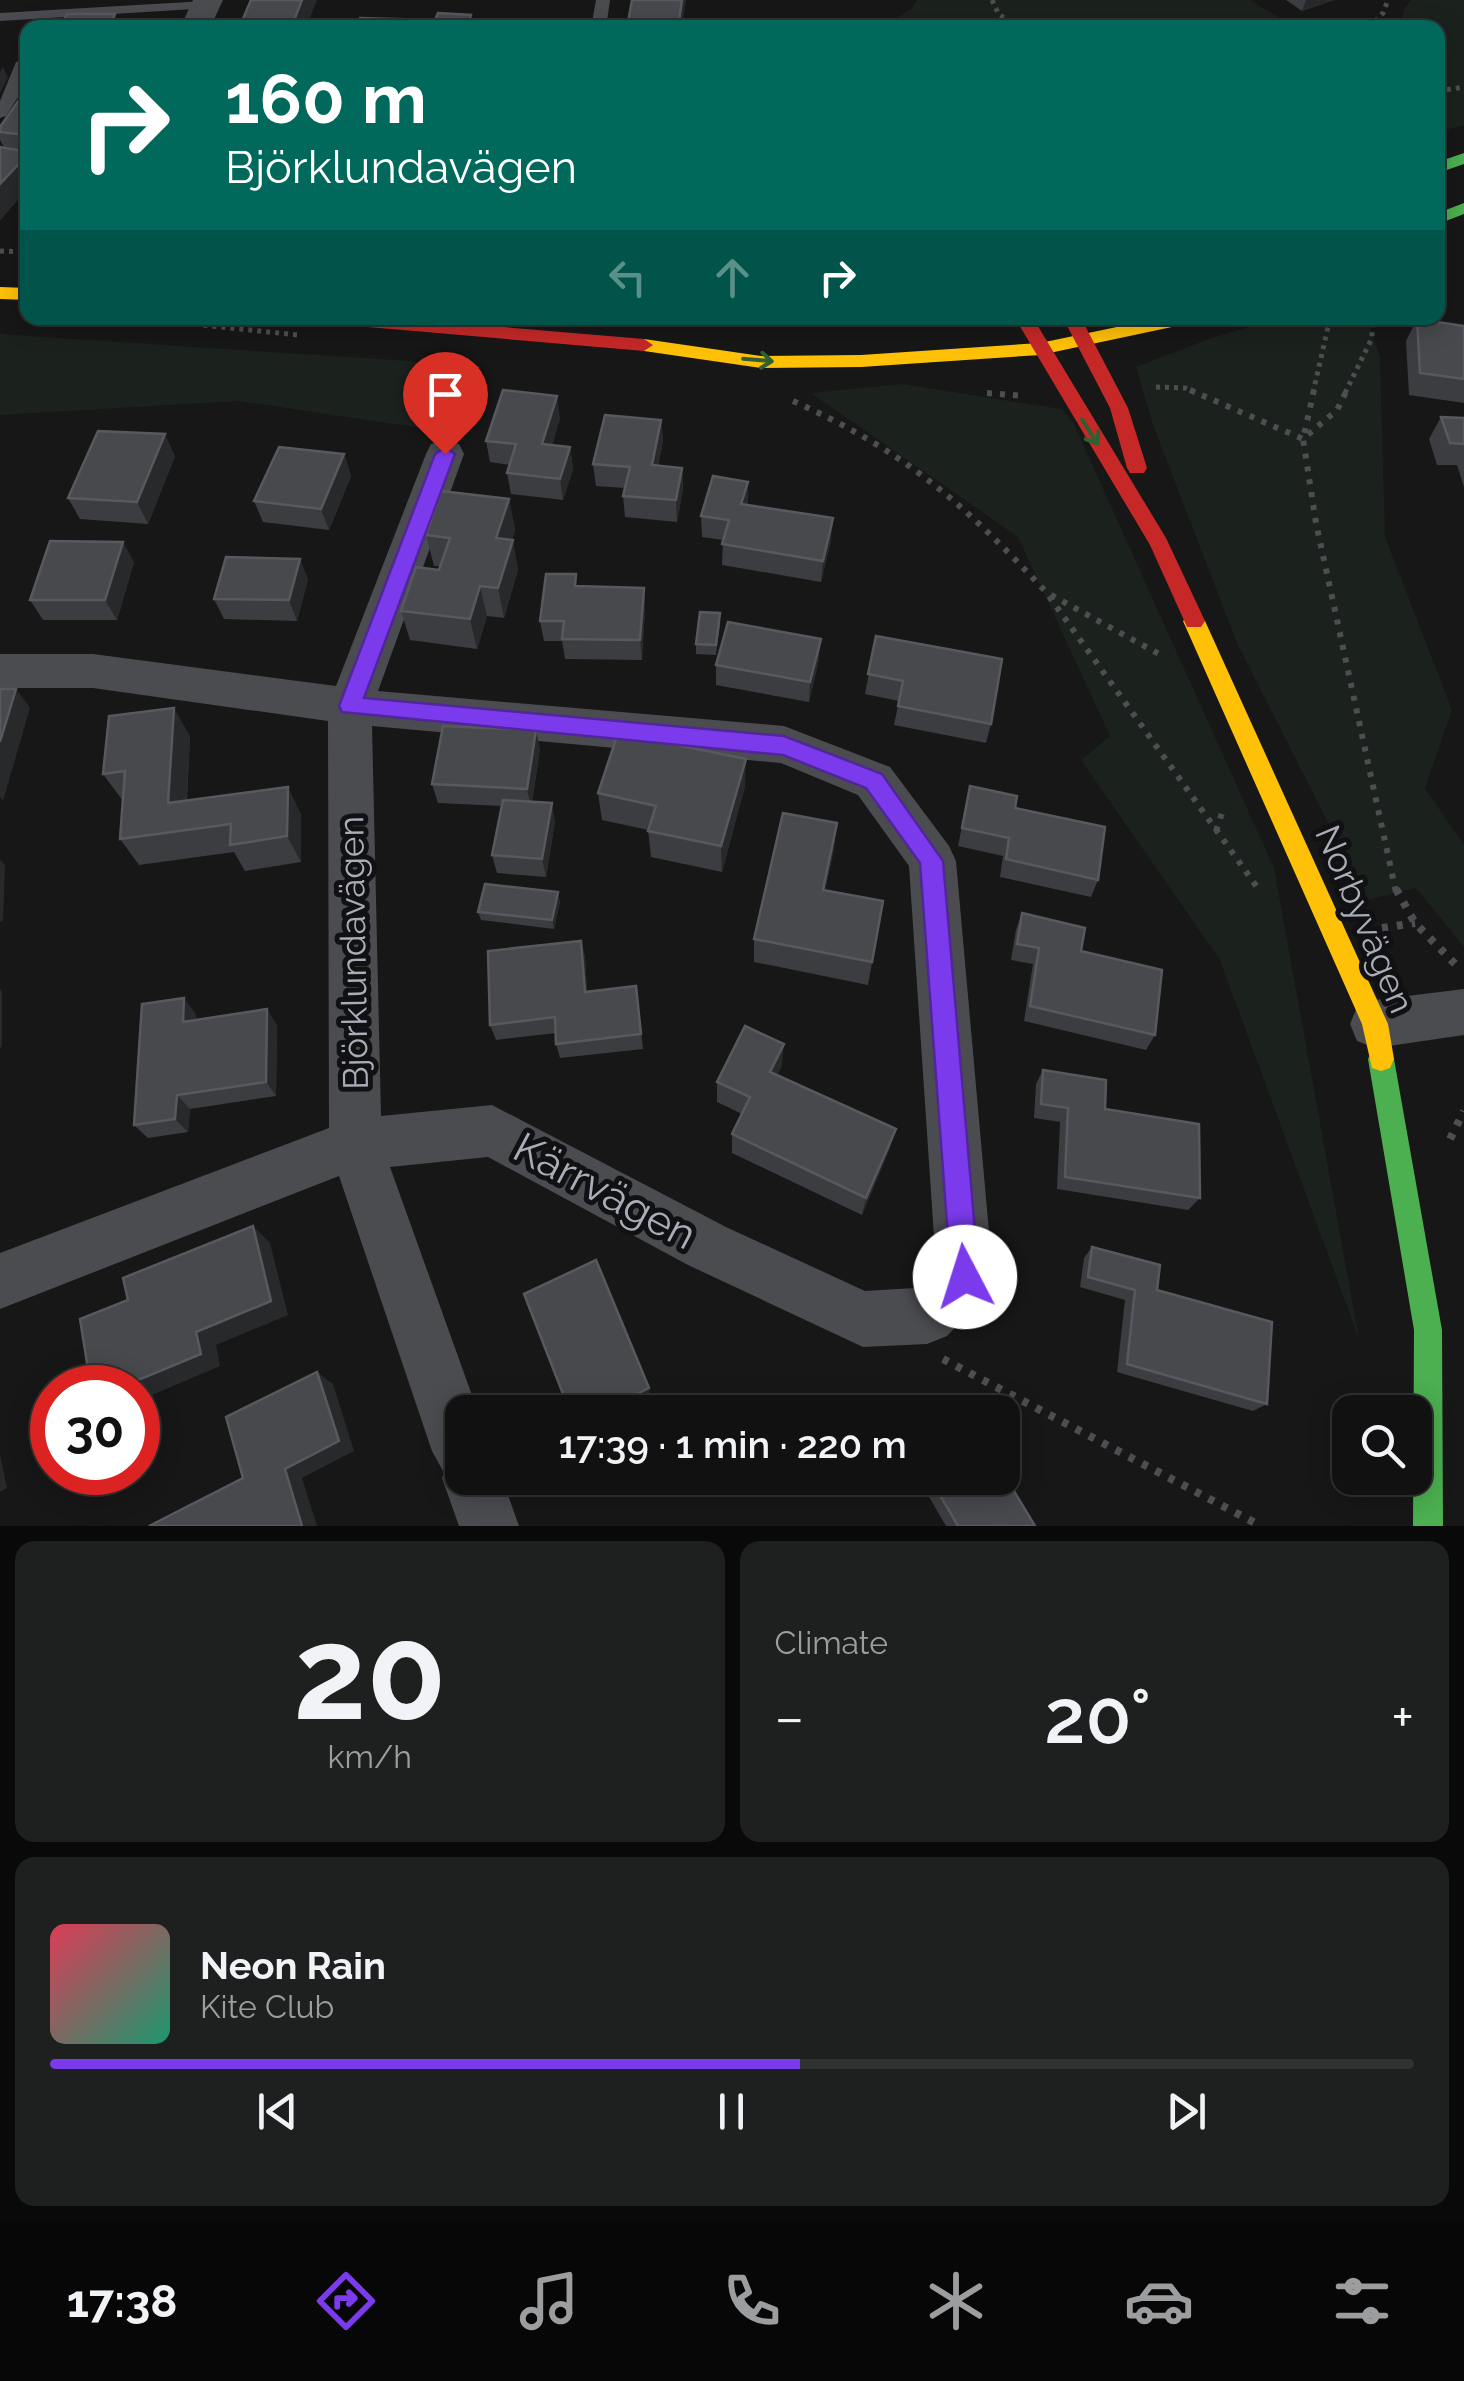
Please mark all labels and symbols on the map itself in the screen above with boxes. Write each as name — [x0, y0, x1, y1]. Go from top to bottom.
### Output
one-way arrow — [741, 351, 773, 370]
pin — [403, 352, 488, 455]
one-way arrow — [1080, 417, 1100, 446]
street label: Björklundavägen — [330, 816, 376, 1090]
street label: Norbyvägen — [1307, 819, 1423, 1019]
street label: Kärrvägen — [506, 1123, 704, 1259]
position arrow — [913, 1225, 1017, 1329]
speed limit sign: 30 — [30, 1365, 160, 1495]

